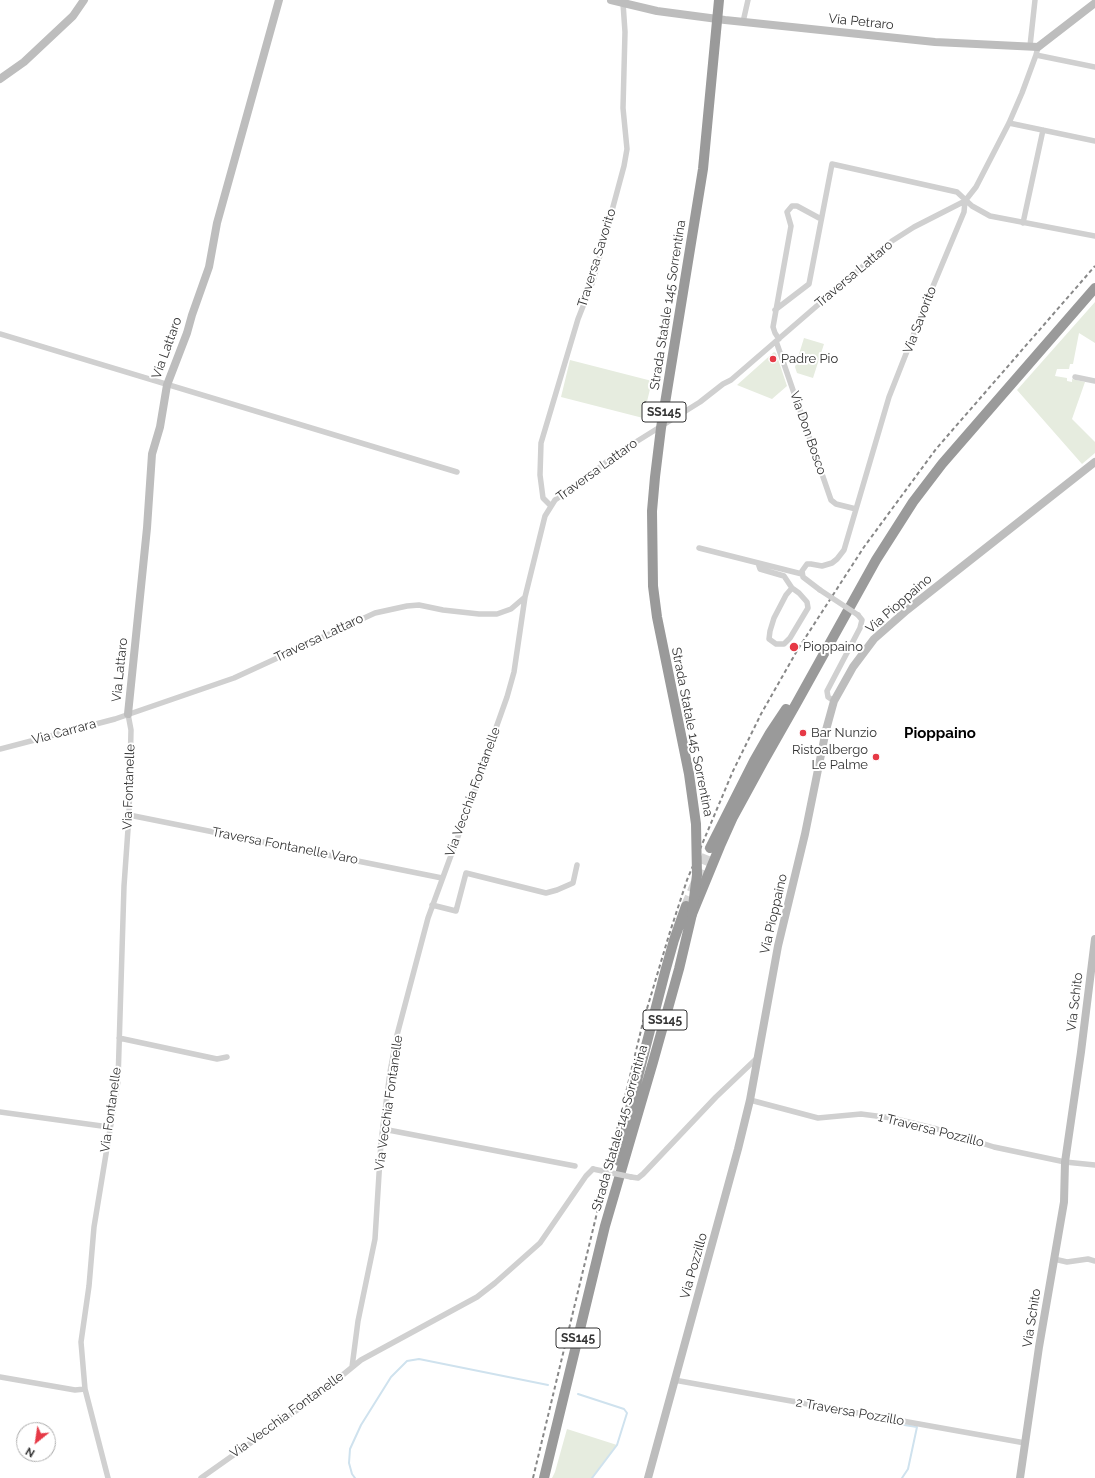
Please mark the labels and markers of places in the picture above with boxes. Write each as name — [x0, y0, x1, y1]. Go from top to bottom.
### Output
place label: Padre Pio — [781, 351, 838, 367]
marker: Padre Pio — [768, 354, 778, 364]
place label: Pioppaino — [803, 639, 863, 655]
marker: Pioppaino — [788, 641, 800, 653]
place label: Bar Nunzio — [811, 725, 877, 741]
marker: Bar Nunzio — [798, 728, 808, 738]
place label: Ristoalbergo Le Palme — [792, 742, 868, 773]
marker: Ristoalbergo Le Palme — [871, 752, 881, 762]

